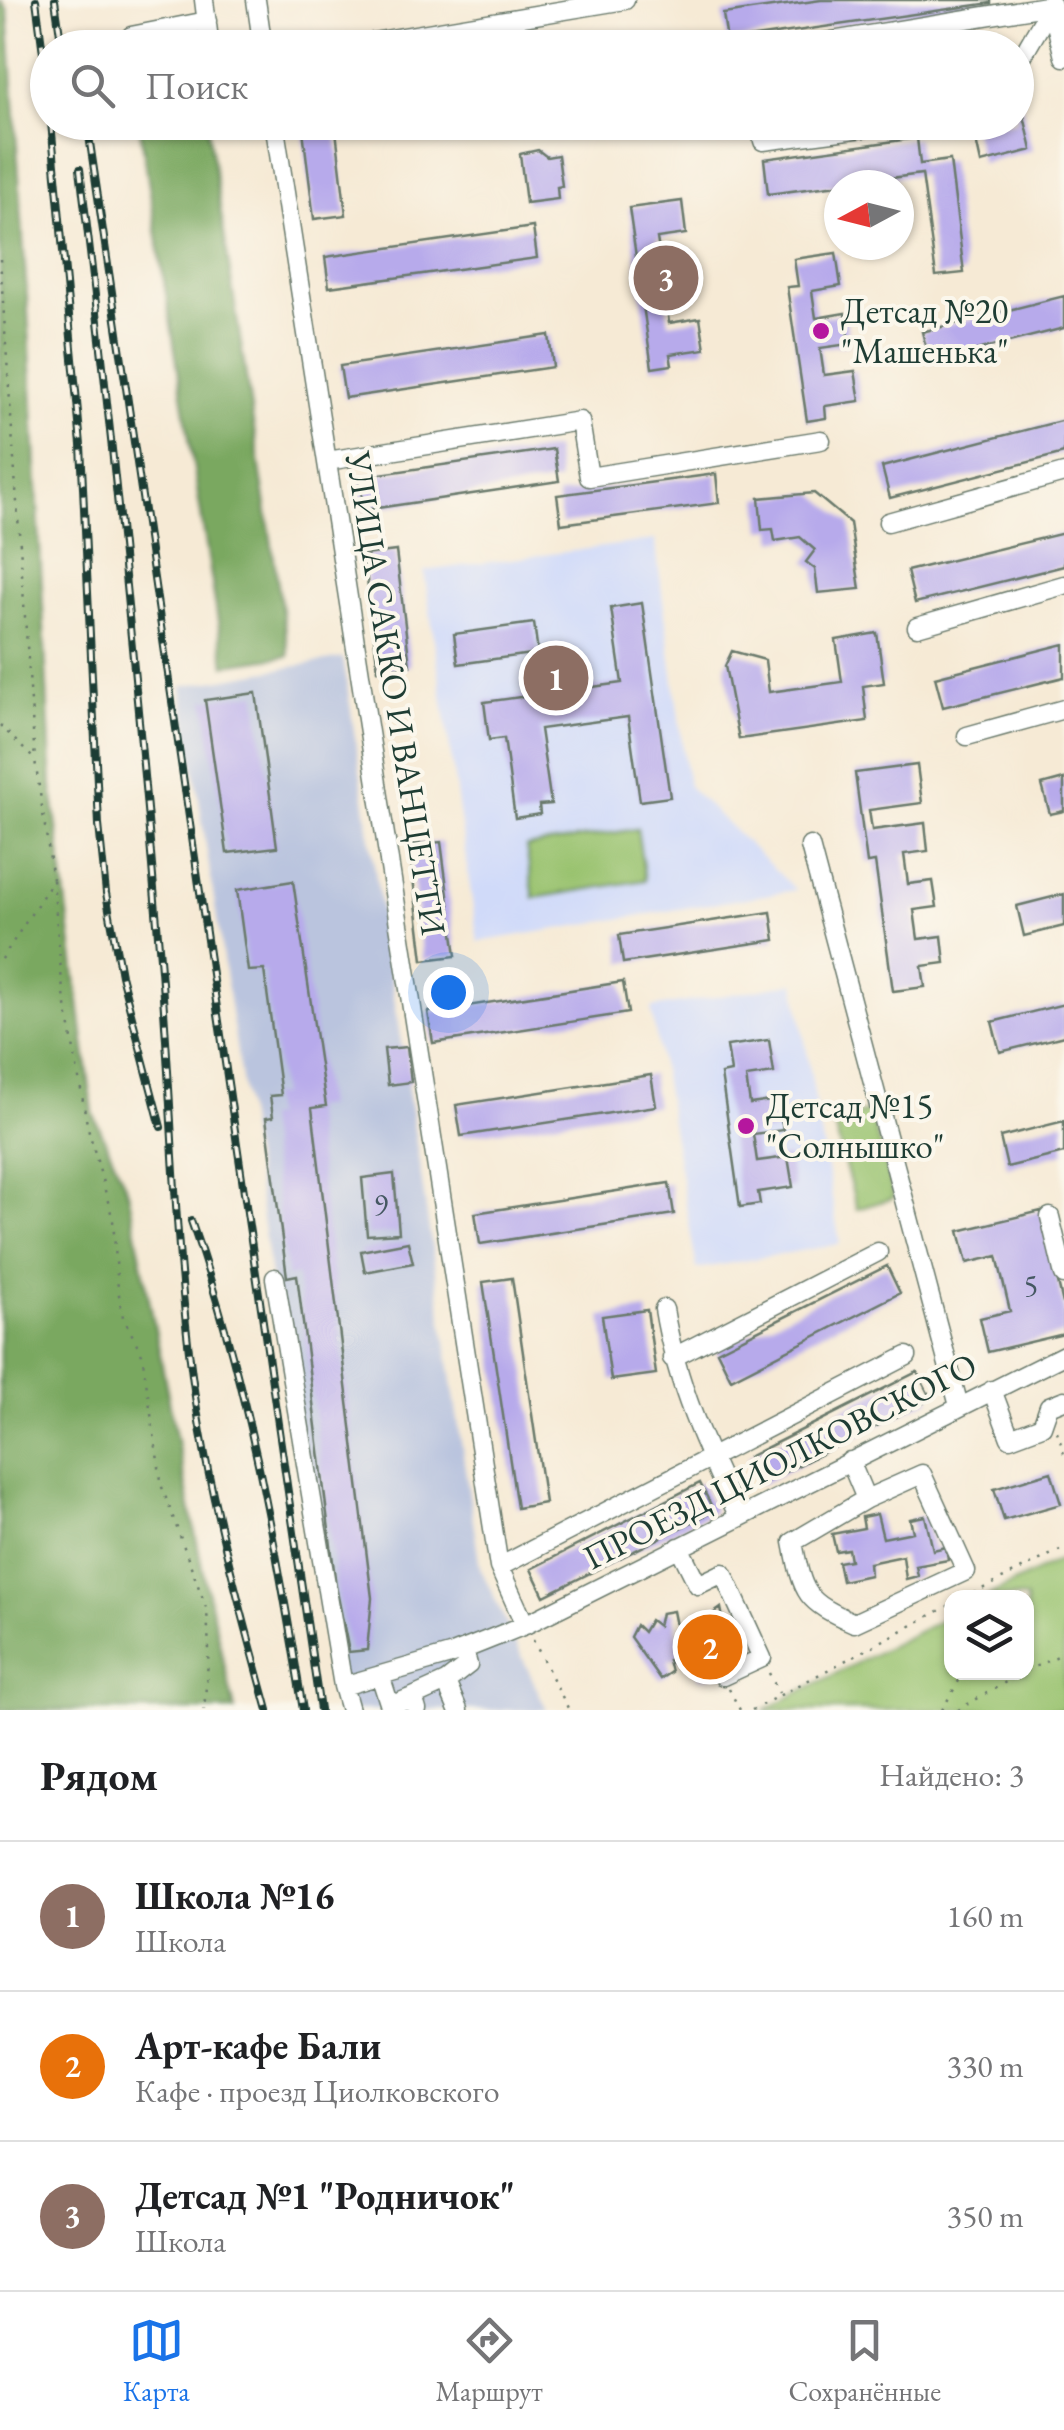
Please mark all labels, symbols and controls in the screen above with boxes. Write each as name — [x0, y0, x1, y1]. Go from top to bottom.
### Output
search box — [30, 30, 1034, 140]
icon: search — [65, 58, 120, 113]
text: Поиск — [145, 61, 248, 110]
north arrow — [824, 170, 914, 260]
pin: 3 — [634, 240, 698, 316]
place label: Детсад №20 "Машенька" — [841, 288, 1009, 373]
marker: Детсад №20 "Машенька" — [810, 320, 832, 342]
street label: УЛИЦА САККО И ВАНЦЕТТИ — [336, 447, 457, 938]
pin: 1 — [524, 640, 588, 716]
your location — [423, 967, 474, 1018]
place label: Детсад №15 "Солнышко" — [766, 1083, 944, 1168]
marker: Детсад №15 "Солнышко" — [735, 1115, 757, 1137]
house number: 9 — [374, 1185, 388, 1224]
house number: 5 — [1024, 1266, 1038, 1305]
street label: ПРОЕЗД ЦИОЛКОВСКОГО — [575, 1342, 984, 1580]
map controls — [944, 1590, 1034, 1680]
button: layers — [944, 1590, 1034, 1680]
pin: 2 — [678, 1610, 742, 1684]
text: Рядом — [40, 1748, 158, 1803]
text: Найдено: 3 — [879, 1754, 1024, 1796]
text: Школа №16 — [135, 1871, 334, 1920]
text: 1 — [64, 1895, 81, 1937]
text: 160 m — [947, 1895, 1024, 1937]
text: Школа — [135, 1920, 226, 1962]
text: Арт-кафе Бали — [135, 2021, 381, 2070]
text: 2 — [64, 2045, 81, 2087]
text: 330 m — [947, 2045, 1024, 2087]
text: Кафе · проезд Циолковского — [135, 2070, 500, 2112]
text: Детсад №1 "Родничок" — [135, 2171, 515, 2220]
text: 3 — [64, 2195, 81, 2237]
text: 350 m — [947, 2195, 1024, 2237]
text: Школа — [135, 2220, 226, 2262]
tab: Карта — [123, 2313, 190, 2409]
tab: Маршрут — [435, 2313, 543, 2409]
tab: Сохранённые — [788, 2313, 941, 2409]

